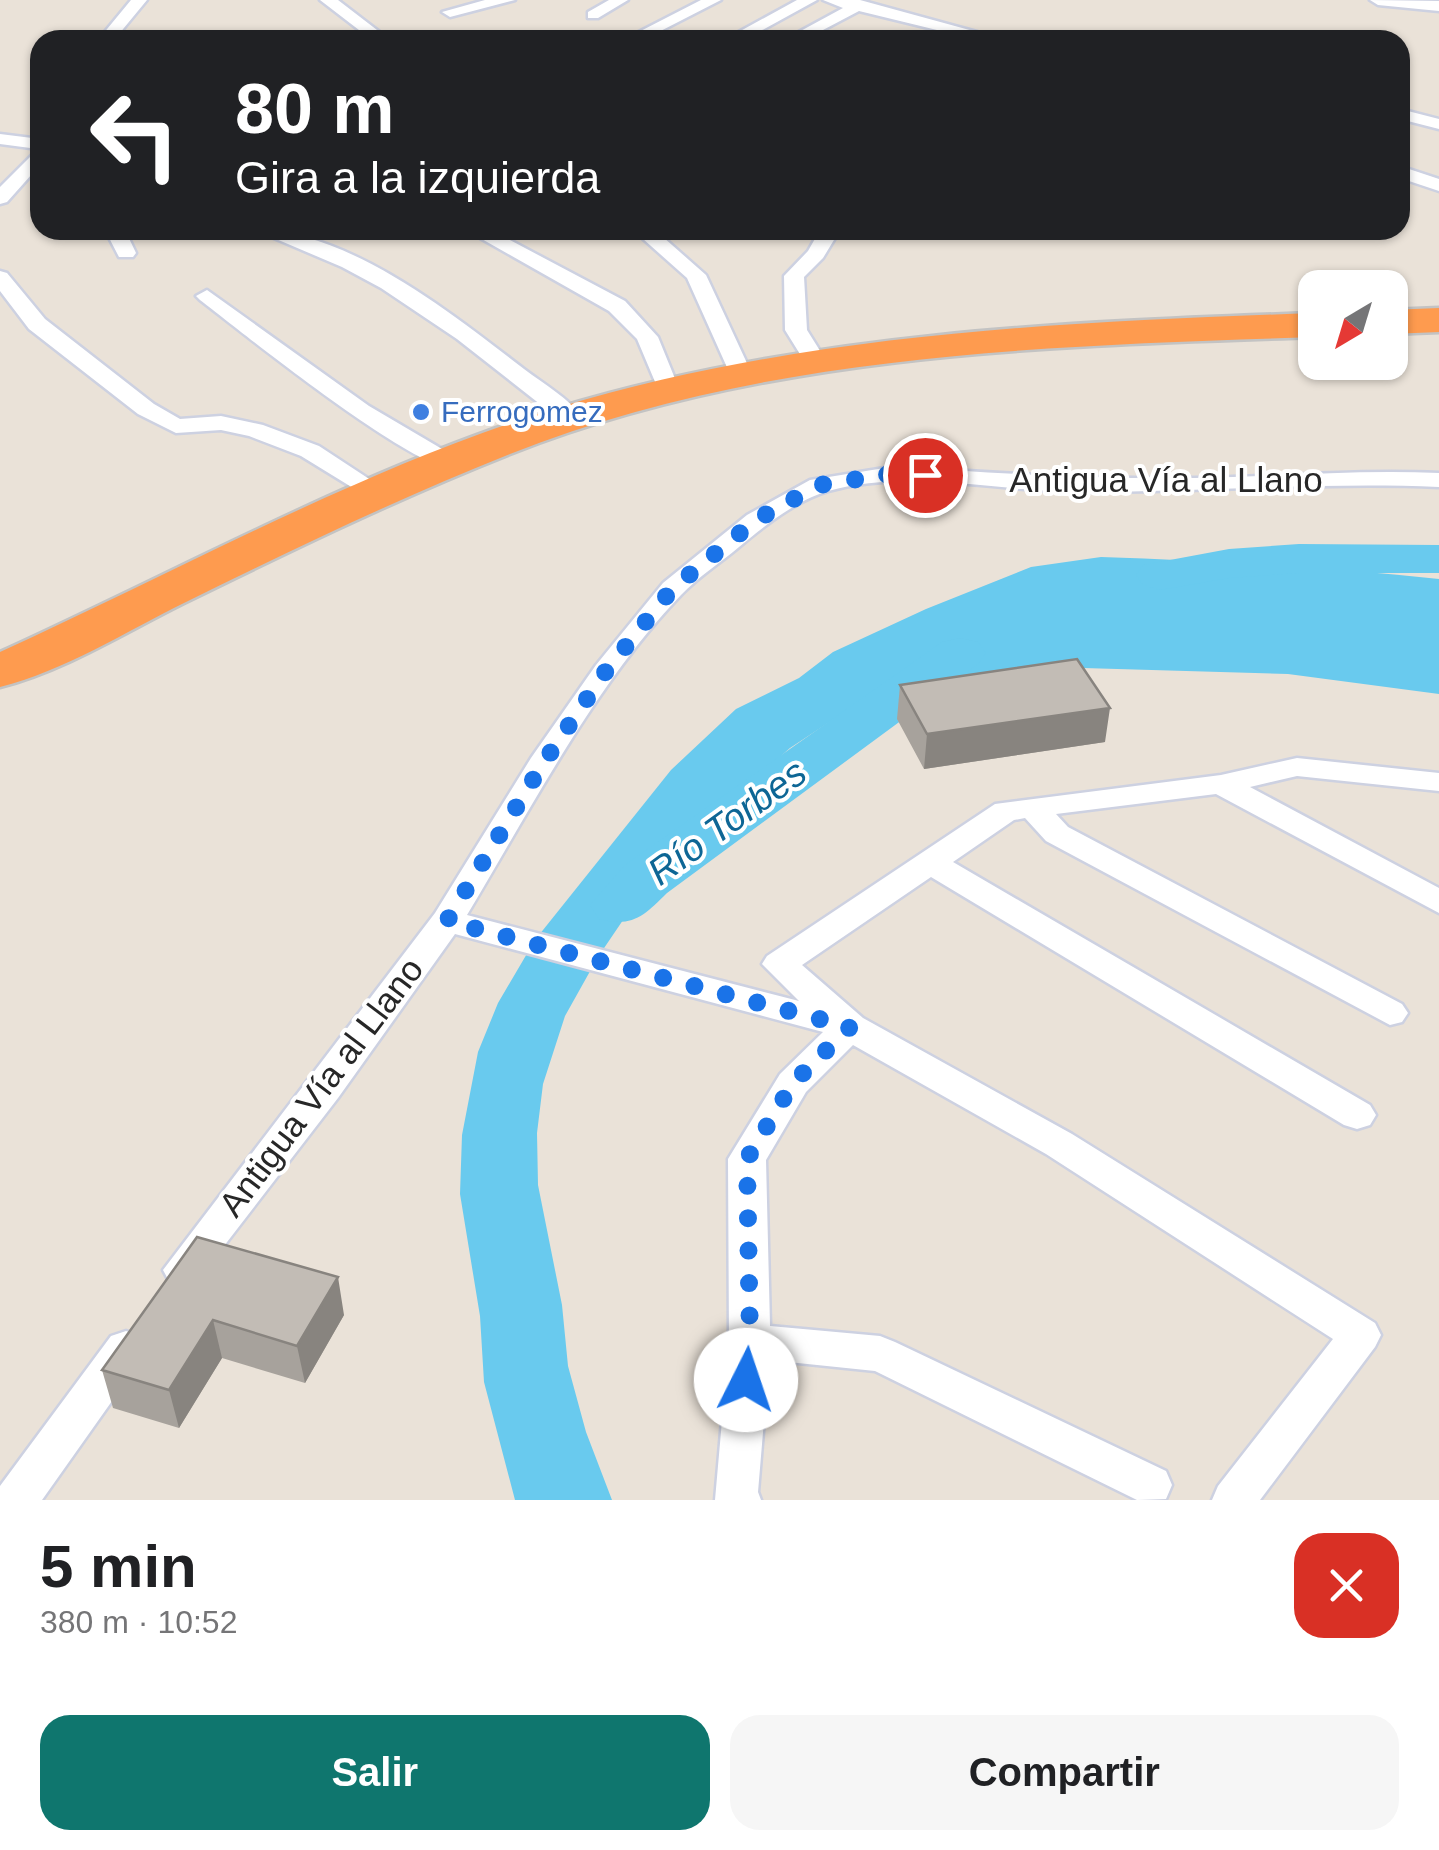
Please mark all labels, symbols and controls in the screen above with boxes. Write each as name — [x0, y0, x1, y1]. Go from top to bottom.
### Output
icon: left — [70, 70, 200, 200]
text: 80 m — [235, 70, 395, 148]
text: Gira a la izquierda — [235, 152, 600, 203]
north arrow — [1298, 270, 1408, 380]
map controls — [1298, 270, 1408, 380]
place label: Ferrogomez — [441, 395, 603, 428]
marker: Ferrogomez — [410, 401, 432, 423]
pin — [883, 433, 968, 518]
icon: arrive — [898, 448, 953, 503]
street label: Antigua Vía al Llano — [1009, 460, 1323, 499]
water label: Río Torbes — [640, 751, 814, 893]
street label: Antigua Vía al Llano — [211, 950, 430, 1224]
position arrow — [694, 1328, 798, 1432]
text: 5 min — [40, 1533, 197, 1600]
button: close — [1294, 1533, 1399, 1638]
text: 380 m · 10:52 — [40, 1604, 237, 1640]
button: Salir — [40, 1715, 710, 1830]
button: Compartir — [730, 1715, 1399, 1830]

